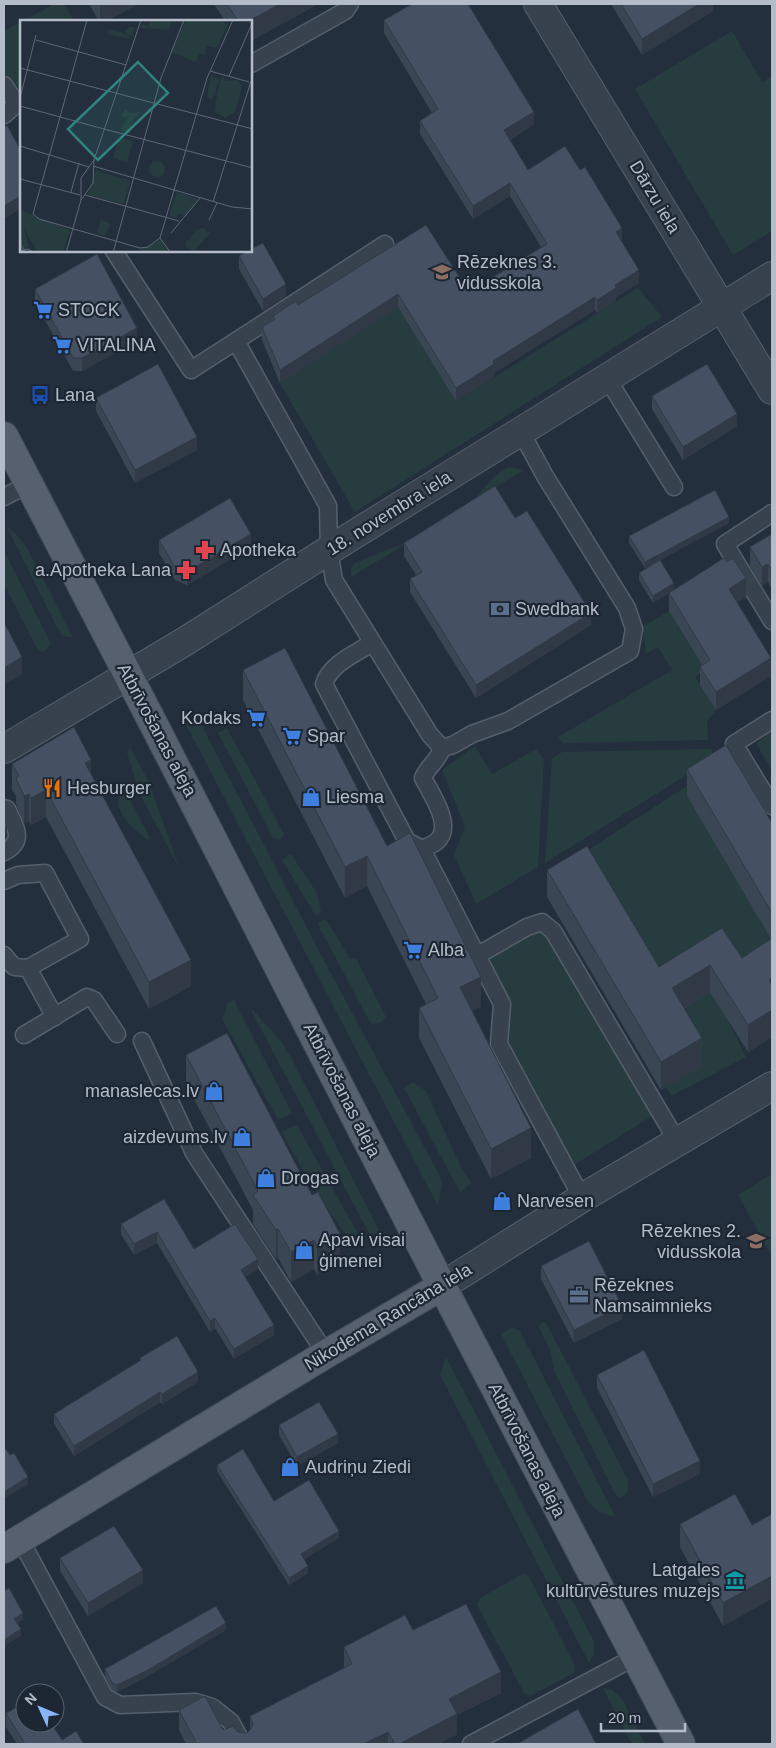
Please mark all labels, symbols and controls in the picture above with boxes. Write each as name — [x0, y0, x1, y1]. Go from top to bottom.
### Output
inset map — [20, 20, 252, 252]
street label: Dārzu iela — [626, 157, 685, 238]
place label: Rēzeknes 3. vidusskola — [457, 252, 557, 293]
school or university icon: Rēzeknes 3. vidusskola — [431, 261, 453, 283]
supermarket icon: STOCK — [32, 299, 54, 321]
place label: STOCK — [58, 300, 120, 320]
supermarket icon: VITALINA — [51, 334, 73, 356]
place label: VITALINA — [77, 335, 156, 355]
bus stop icon: Lana — [29, 384, 51, 406]
place label: Lana — [55, 385, 96, 405]
street label: 18. novembra iela — [323, 466, 456, 559]
pharmacy icon: Apotheka — [194, 539, 216, 561]
place label: Apotheka — [220, 540, 297, 560]
pharmacy icon: a.Apotheka Lana — [175, 559, 197, 581]
place label: a.Apotheka Lana — [35, 560, 172, 580]
bank icon: Swedbank — [489, 598, 511, 620]
place label: Swedbank — [515, 599, 600, 619]
street label: Atbrīvošanas aleja — [113, 660, 201, 801]
supermarket icon: Kodaks — [245, 707, 267, 729]
place label: Kodaks — [181, 708, 241, 728]
supermarket icon: Spar — [281, 725, 303, 747]
place label: Spar — [307, 726, 345, 746]
restaurant icon: Hesburger — [41, 777, 63, 799]
place label: Hesburger — [67, 778, 151, 798]
shop icon: Liesma — [300, 786, 322, 808]
place label: Liesma — [326, 787, 385, 807]
supermarket icon: Alba — [402, 939, 424, 961]
place label: Alba — [428, 940, 465, 960]
street label: Atbrīvošanas aleja — [299, 1019, 385, 1161]
shop icon: manaslecas.lv — [203, 1080, 225, 1102]
place label: manaslecas.lv — [85, 1081, 199, 1101]
shop icon: aizdevums.lv — [231, 1126, 253, 1148]
place label: aizdevums.lv — [123, 1127, 227, 1147]
shop icon: Drogas — [255, 1167, 277, 1189]
place label: Drogas — [281, 1168, 339, 1188]
shop icon: Narvesen — [491, 1190, 513, 1212]
place label: Narvesen — [517, 1191, 594, 1211]
place label: Rēzeknes 2. vidusskola — [641, 1221, 742, 1262]
place label: Apavi visai ģimenei — [319, 1230, 405, 1271]
school or university icon: Rēzeknes 2. vidusskola — [745, 1230, 767, 1252]
shop icon: Apavi visai ģimenei — [293, 1239, 315, 1261]
street label: Nikodema Rancāna iela — [301, 1259, 476, 1375]
place label: Rēzeknes Namsaimnieks — [594, 1275, 712, 1316]
office icon: Rēzeknes Namsaimnieks — [568, 1284, 590, 1306]
street label: Atbrīvošanas aleja — [484, 1379, 570, 1521]
shop icon: Audriņu Ziedi — [279, 1456, 301, 1478]
place label: Audriņu Ziedi — [305, 1457, 411, 1477]
place label: Latgales kultūrvēstures muzejs — [546, 1560, 720, 1601]
museum icon: Latgales kultūrvēstures muzejs — [724, 1569, 746, 1591]
north arrow — [15, 1683, 65, 1733]
text: N — [21, 1690, 40, 1708]
scale bar — [601, 1700, 685, 1732]
text: 20 m — [608, 1709, 641, 1726]

